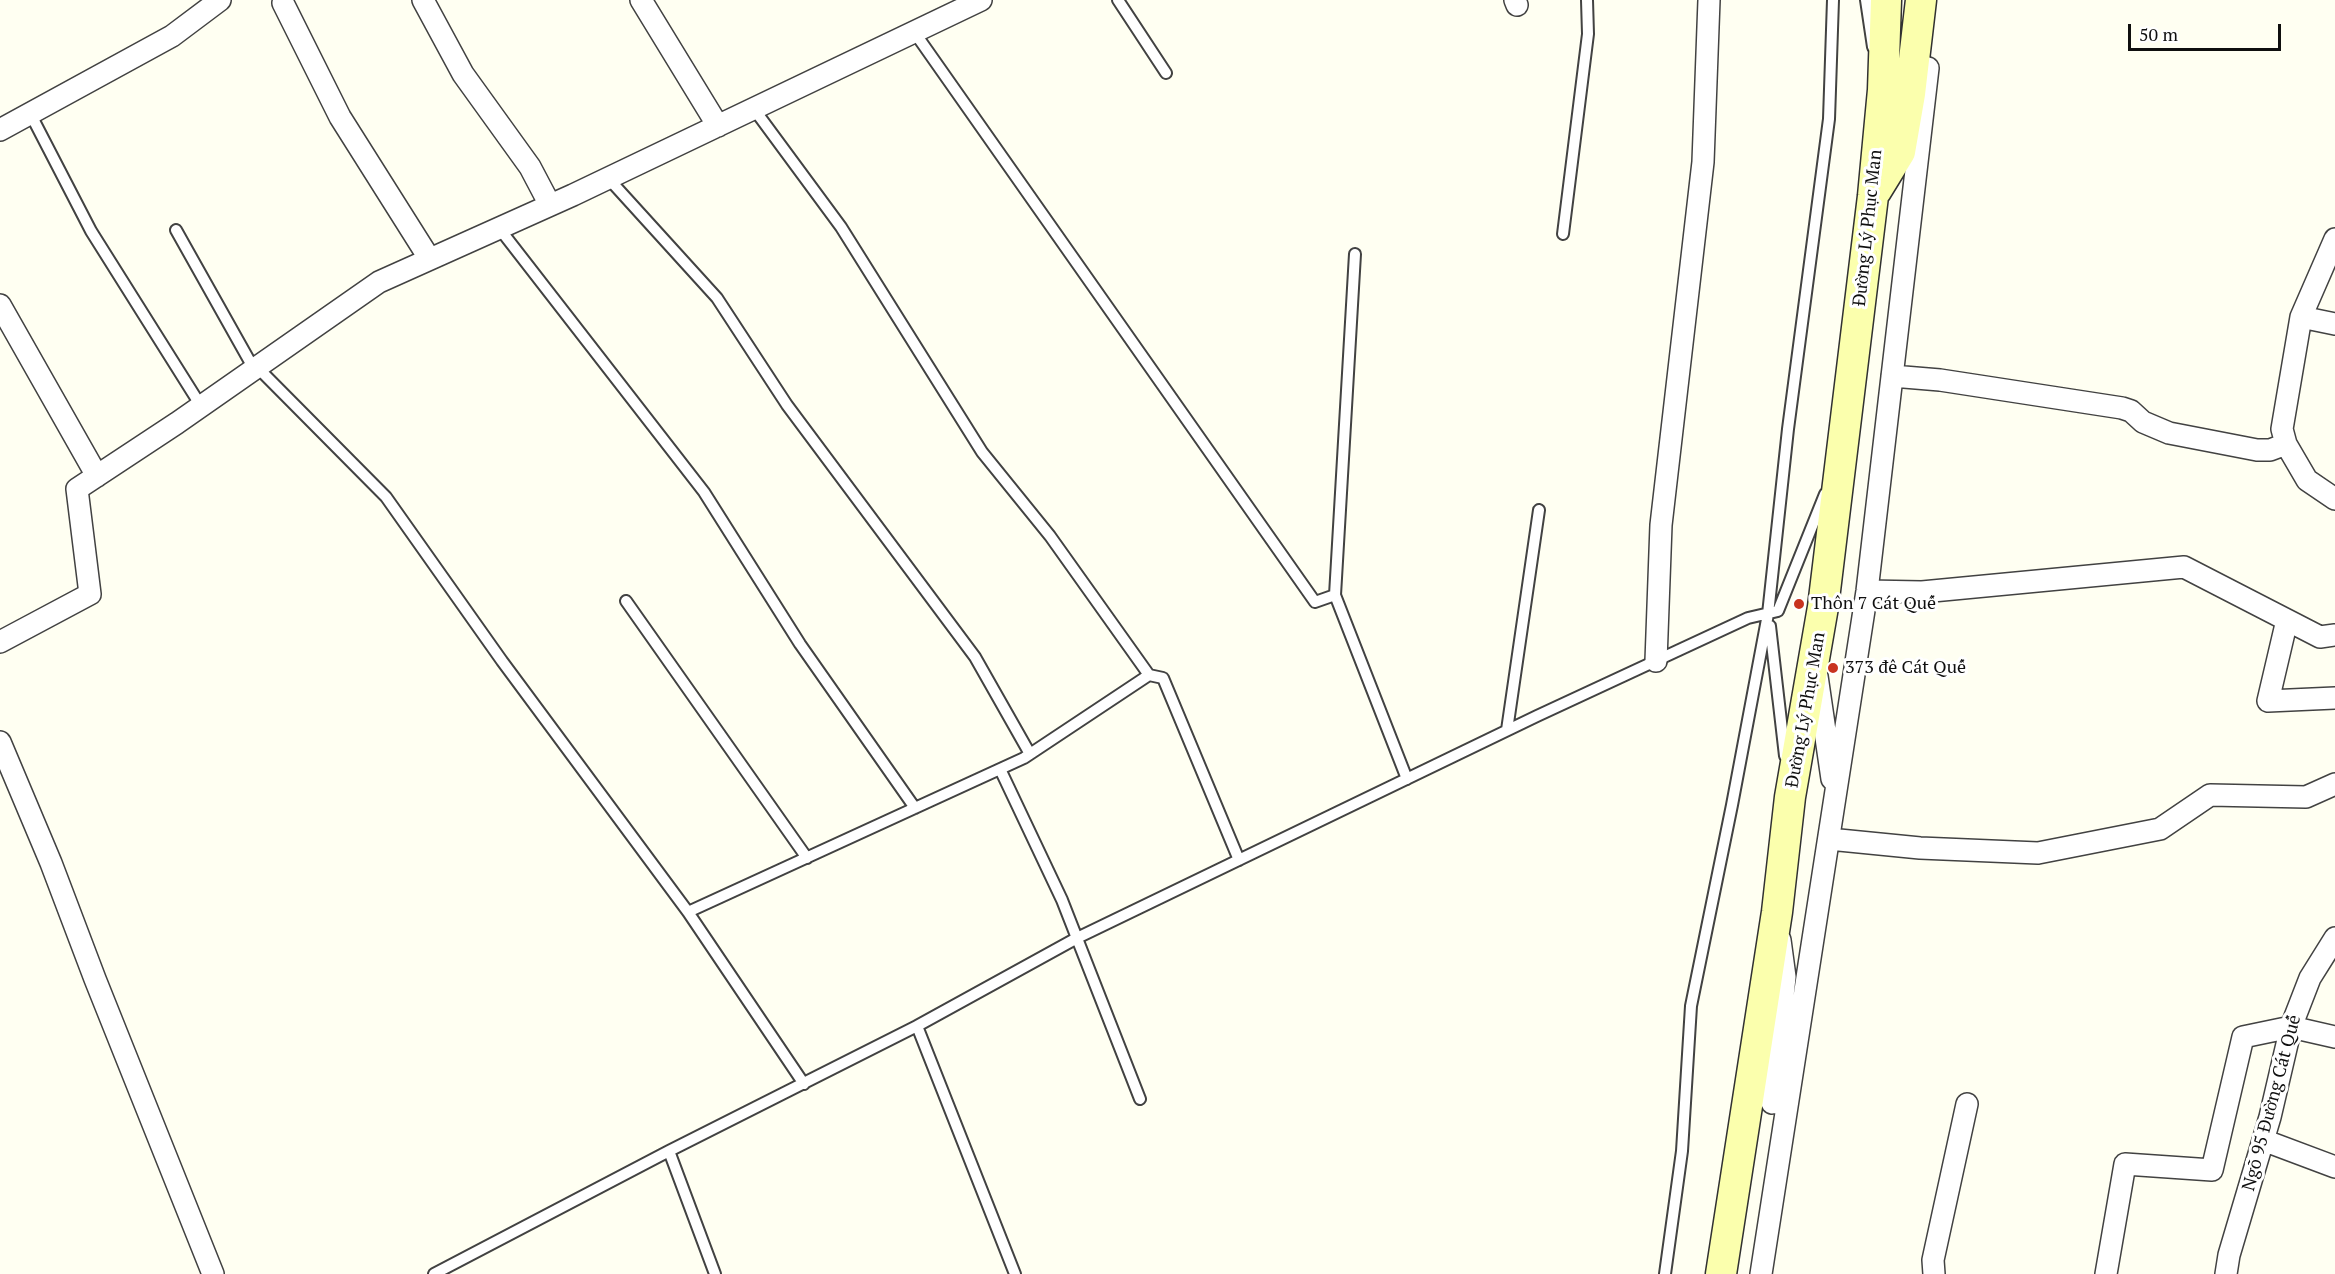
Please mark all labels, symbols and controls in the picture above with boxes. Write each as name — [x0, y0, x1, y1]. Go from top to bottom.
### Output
scale bar — [2131, 12, 2284, 50]
text: 50 m — [2139, 22, 2178, 46]
street label: Đường Lý Phục Man — [1849, 149, 1887, 307]
place label: Thôn 7 Cát Quế — [1811, 593, 1936, 615]
marker: Thôn 7 Cát Quế — [1792, 597, 1806, 611]
street label: Đường Lý Phục Man — [1782, 631, 1830, 789]
place label: 373 đê Cát Quế — [1845, 657, 1966, 679]
marker: 373 đê Cát Quế — [1826, 661, 1840, 675]
street label: Ngõ 95 Đường Cát Quế — [2238, 1013, 2306, 1193]

